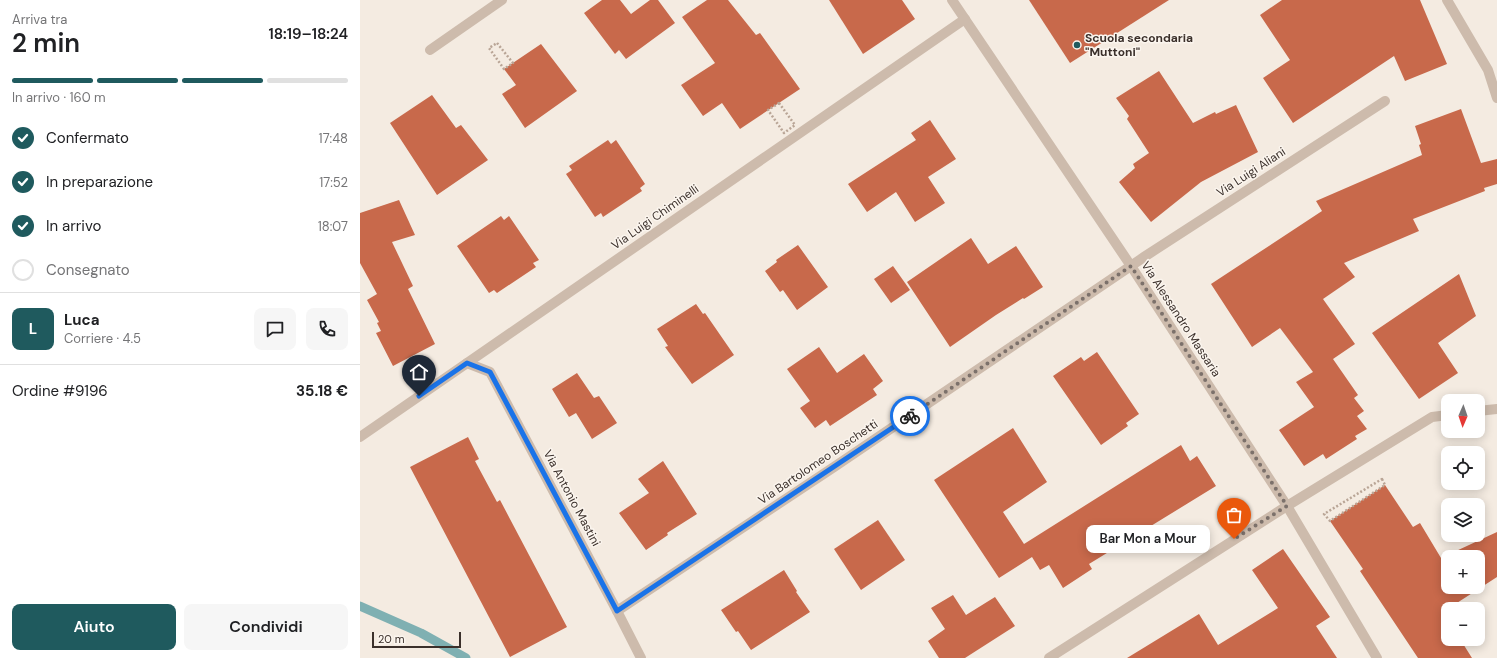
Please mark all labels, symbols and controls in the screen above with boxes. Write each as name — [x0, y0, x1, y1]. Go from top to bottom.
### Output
text: Arriva tra — [12, 11, 67, 28]
text: 18:19–18:24 — [269, 24, 348, 44]
text: 2 min — [12, 26, 80, 60]
place label: Scuola secondaria "Muttoni" — [1085, 30, 1193, 60]
marker: Scuola secondaria "Muttoni" — [1072, 40, 1082, 50]
text: In arrivo · 160 m — [12, 89, 106, 106]
icon: check — [12, 127, 34, 149]
text: Confermato — [46, 128, 129, 148]
text: 17:48 — [319, 130, 348, 147]
street label: Via Luigi Aliani — [1213, 144, 1289, 200]
icon: check — [12, 171, 34, 193]
text: In preparazione — [46, 172, 153, 192]
text: 17:52 — [319, 174, 348, 191]
street label: Via Luigi Chiminelli — [608, 181, 702, 253]
icon: check — [12, 215, 34, 237]
text: In arrivo — [46, 216, 101, 236]
text: 18:07 — [318, 218, 348, 235]
street label: Via Alessandro Massaria — [1138, 258, 1224, 380]
text: Consegnato — [46, 260, 130, 280]
button: chat — [254, 308, 296, 350]
button: phone — [306, 308, 348, 350]
text: Luca — [64, 310, 100, 330]
text: L — [29, 319, 37, 339]
text: Corriere · 4.5 — [64, 330, 141, 347]
pin — [402, 355, 436, 396]
icon: home — [408, 361, 430, 383]
text: Ordine #9196 — [12, 381, 108, 401]
text: 35.18 € — [296, 381, 348, 401]
north arrow — [1441, 394, 1485, 438]
map controls — [1441, 394, 1485, 646]
courier — [890, 396, 930, 436]
icon: bike — [899, 405, 921, 427]
street label: Via Bartolomeo Boschetti — [755, 416, 881, 508]
button: locate — [1441, 446, 1485, 490]
street label: Via Antonio Mastini — [540, 447, 604, 549]
pin — [1217, 498, 1251, 539]
button: layers — [1441, 498, 1485, 542]
icon: bag — [1223, 504, 1245, 526]
callout: Bar Mon a Mour — [1086, 525, 1210, 553]
text: Bar Mon a Mour — [1099, 530, 1197, 547]
button: + — [1441, 550, 1485, 594]
button: − — [1441, 602, 1485, 646]
button: Aiuto — [12, 604, 176, 650]
button: Condividi — [184, 604, 348, 650]
scale bar — [372, 630, 461, 649]
text: 20 m — [378, 632, 404, 646]

